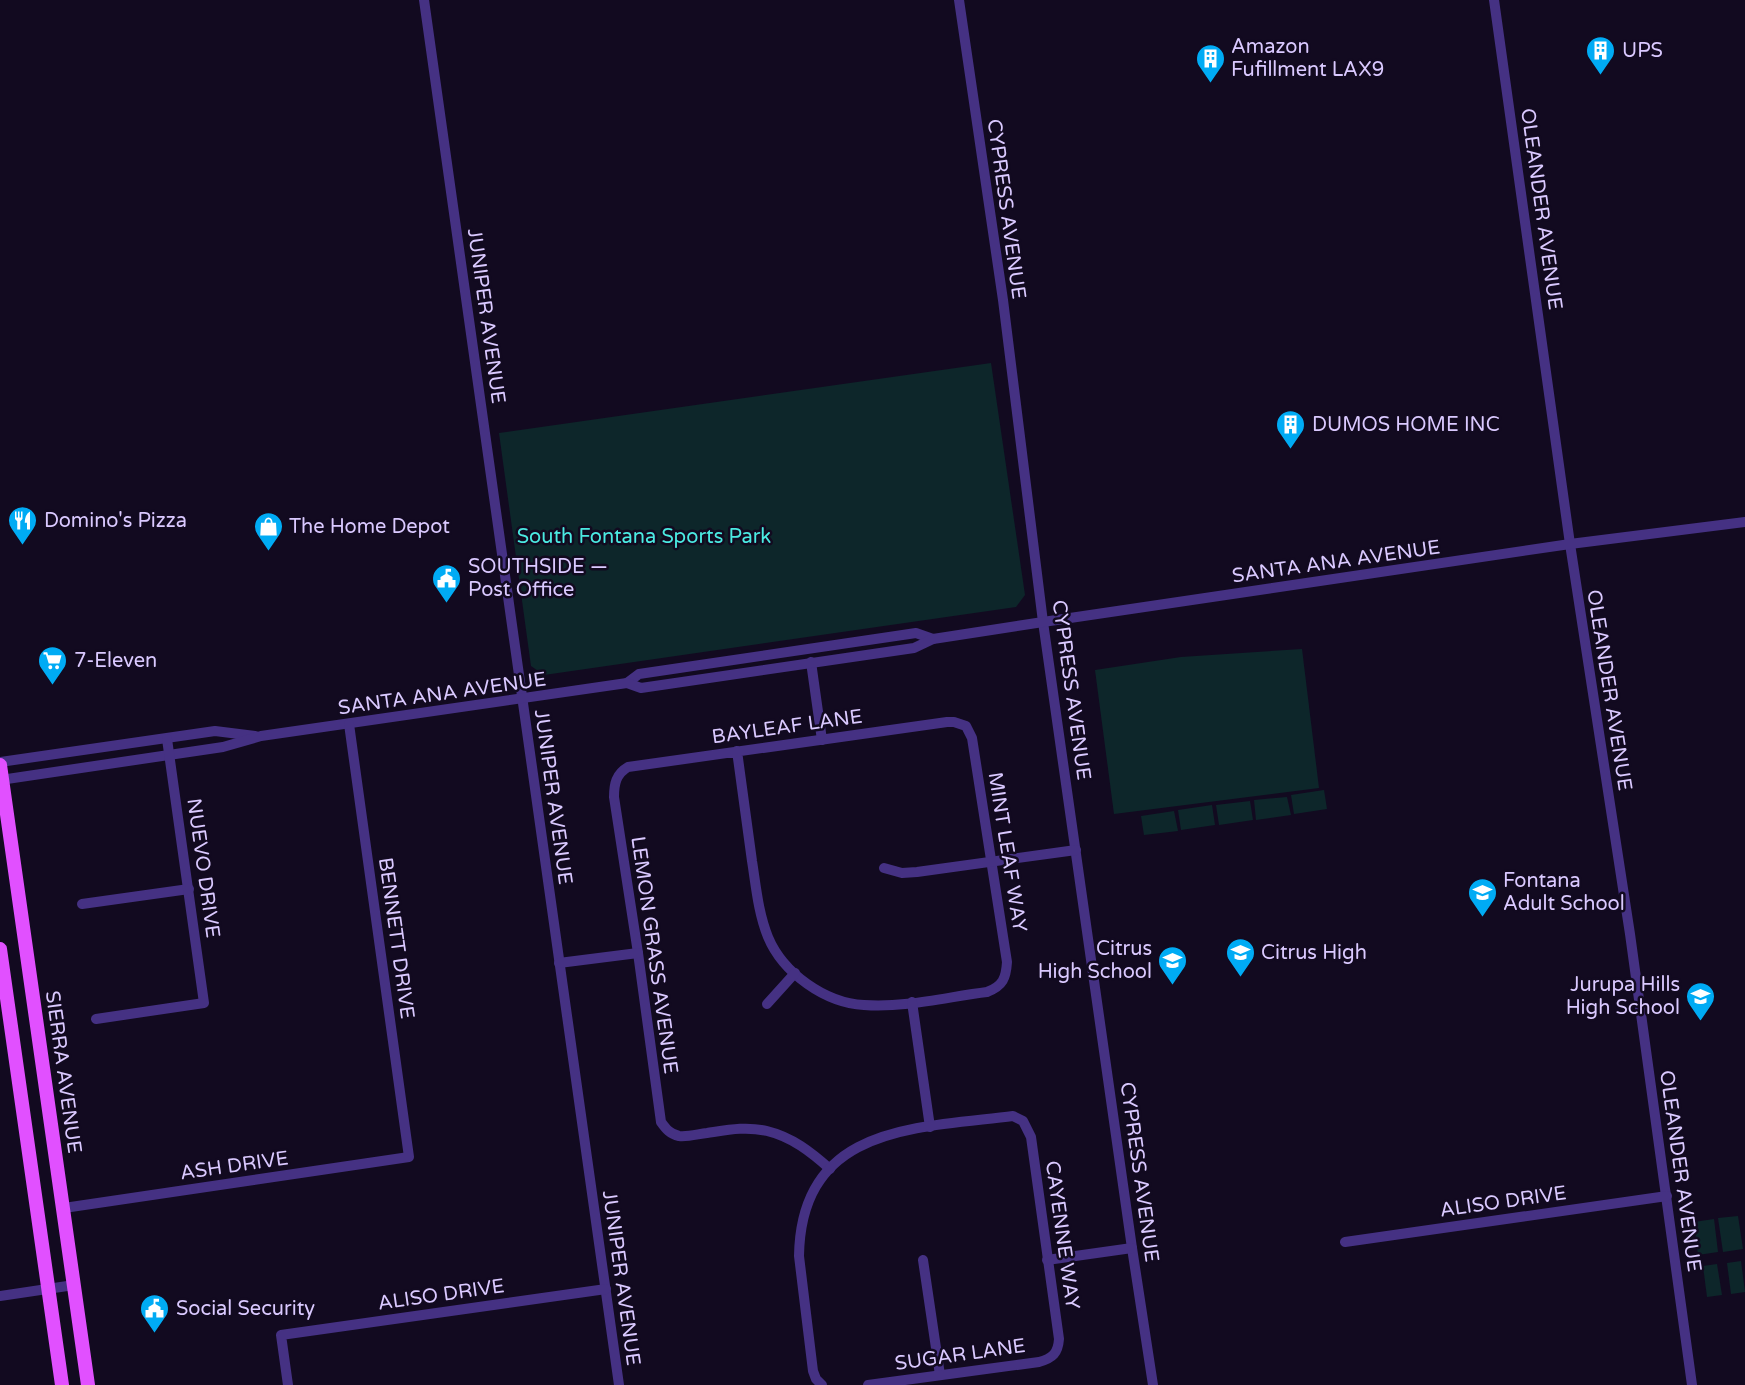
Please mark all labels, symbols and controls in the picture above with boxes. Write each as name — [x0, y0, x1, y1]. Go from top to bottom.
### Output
building icon: UPS — [1585, 34, 1617, 76]
place label: Amazon Fufillment LAX9 — [1231, 35, 1384, 82]
place label: UPS — [1622, 39, 1663, 63]
building icon: Amazon Fufillment LAX9 — [1194, 42, 1226, 84]
street label: OLEANDER AVENUE — [1515, 107, 1567, 312]
street label: CYPRESS AVENUE — [981, 118, 1031, 301]
street label: JUNIPER AVENUE — [462, 227, 510, 405]
building icon: DUMOS HOME INC — [1275, 408, 1307, 450]
place label: DUMOS HOME INC — [1312, 413, 1500, 437]
restaurant icon: Domino's Pizza — [7, 504, 39, 546]
place label: Domino's Pizza — [44, 509, 187, 533]
shop icon: The Home Depot — [252, 510, 284, 552]
place label: The Home Depot — [289, 515, 450, 539]
park label: South Fontana Sports Park — [517, 525, 771, 549]
street label: SANTA ANA AVENUE — [1230, 535, 1442, 588]
place label: SOUTHSIDE — Post Office — [468, 555, 608, 602]
public building icon: SOUTHSIDE — Post Office — [431, 562, 463, 604]
street label: OLEANDER AVENUE — [1581, 588, 1637, 792]
street label: CYPRESS AVENUE — [1046, 599, 1096, 782]
supermarket icon: 7-Eleven — [37, 644, 69, 686]
place label: 7-Eleven — [74, 649, 157, 673]
street label: SANTA ANA AVENUE — [336, 667, 548, 720]
street label: BAYLEAF LANE — [710, 705, 864, 749]
street label: JUNIPER AVENUE — [529, 708, 577, 886]
street label: MINT LEAF WAY — [983, 770, 1032, 934]
street label: NUEVO DRIVE — [181, 797, 225, 939]
street label: LEMON GRASS AVENUE — [625, 835, 683, 1076]
street label: BENNETT DRIVE — [373, 856, 419, 1020]
place label: Fontana Adult School — [1503, 869, 1625, 916]
school or university icon: Fontana Adult School — [1466, 876, 1498, 918]
school or university icon: Citrus High — [1224, 936, 1256, 978]
place label: Citrus High School — [1038, 937, 1152, 984]
place label: Citrus High — [1261, 941, 1367, 965]
school or university icon: Citrus High School — [1157, 944, 1189, 986]
place label: Jurupa Hills High School — [1566, 973, 1680, 1020]
school or university icon: Jurupa Hills High School — [1685, 980, 1717, 1022]
street label: SIERRA AVENUE — [40, 989, 86, 1155]
street label: OLEANDER AVENUE — [1654, 1069, 1706, 1274]
street label: CYPRESS AVENUE — [1114, 1081, 1164, 1264]
street label: ASH DRIVE — [178, 1147, 290, 1185]
street label: CAYENNE WAY — [1040, 1159, 1084, 1311]
street label: ALISO DRIVE — [1438, 1181, 1568, 1223]
street label: JUNIPER AVENUE — [597, 1189, 645, 1367]
street label: ALISO DRIVE — [376, 1274, 506, 1316]
public building icon: Social Security — [139, 1292, 171, 1334]
place label: Social Security — [176, 1297, 315, 1321]
street label: SUGAR LANE — [893, 1334, 1027, 1376]

